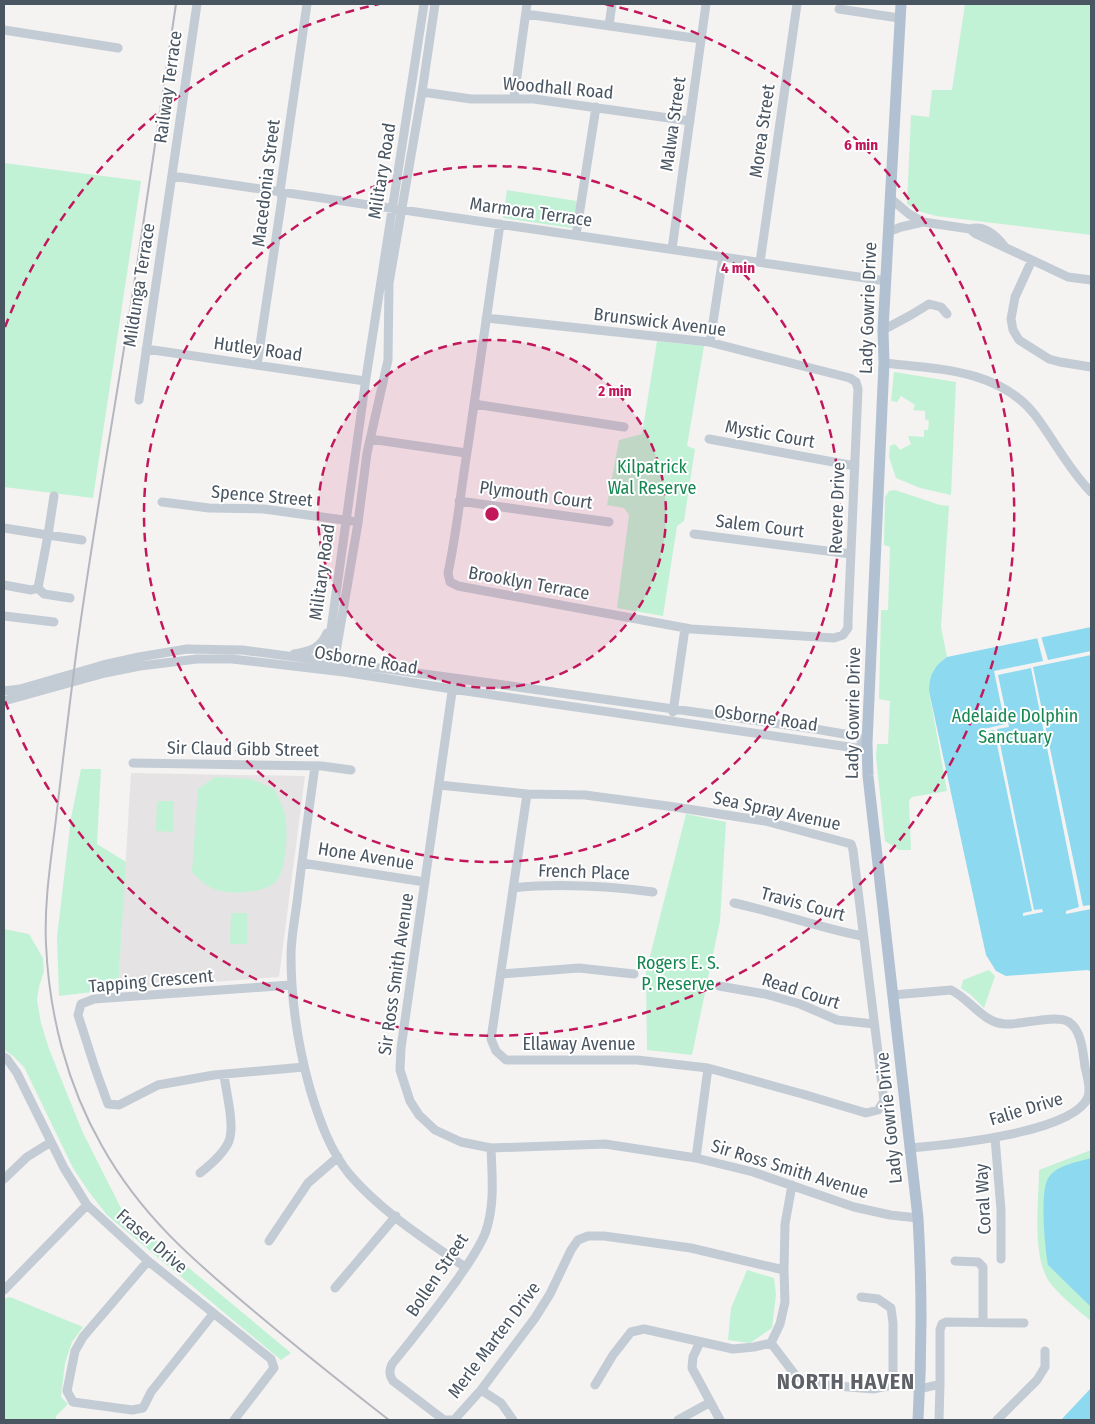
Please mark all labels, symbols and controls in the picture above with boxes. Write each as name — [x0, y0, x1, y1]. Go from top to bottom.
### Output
street label: Railway Terrace — [149, 29, 187, 145]
street label: Woodhall Road — [502, 72, 614, 104]
street label: Malwa Street — [655, 75, 691, 173]
street label: Morea Street — [745, 83, 779, 179]
street label: Macedonia Street — [247, 118, 285, 248]
street label: Military Road — [364, 121, 400, 221]
text: 6 min — [844, 136, 878, 154]
street label: Marmora Terrace — [468, 193, 594, 231]
street label: Mildunga Terrace — [118, 221, 160, 348]
street label: Lady Gowrie Drive — [855, 241, 881, 374]
text: 4 min — [721, 259, 755, 277]
street label: Brunswick Avenue — [592, 303, 728, 341]
street label: Hutley Road — [212, 332, 304, 366]
text: 2 min — [597, 382, 632, 400]
street label: Mystic Court — [723, 415, 817, 453]
park label: Kilpatrick Wal Reserve — [608, 456, 696, 499]
street label: Revere Drive — [824, 461, 850, 554]
street label: Plymouth Court — [478, 476, 594, 514]
street label: Spence Street — [210, 481, 314, 511]
centre of rings — [483, 505, 501, 523]
street label: Salem Court — [714, 510, 806, 542]
street label: Military Road — [304, 522, 340, 622]
street label: Brooklyn Terrace — [467, 562, 591, 604]
street label: Osborne Road — [313, 641, 419, 679]
street label: Lady Gowrie Drive — [841, 647, 865, 779]
street label: Osborne Road — [713, 700, 819, 736]
park label: Adelaide Dolphin Sanctuary — [952, 705, 1078, 748]
street label: Sir Claud Gibb Street — [167, 737, 319, 761]
street label: Sea Spray Avenue — [711, 787, 843, 835]
street label: Hone Avenue — [316, 838, 416, 874]
street label: French Place — [538, 859, 630, 885]
street label: Travis Court — [758, 882, 848, 926]
street label: Sir Ross Smith Avenue — [374, 891, 418, 1056]
park label: Rogers E. S. P. Reserve — [636, 952, 720, 995]
street label: Tapping Crescent — [88, 965, 214, 997]
street label: Read Court — [759, 968, 843, 1014]
street label: Ellaway Avenue — [523, 1033, 636, 1055]
street label: Lady Gowrie Drive — [871, 1051, 907, 1185]
street label: Falie Drive — [986, 1087, 1066, 1131]
street label: Sir Ross Smith Avenue — [709, 1135, 871, 1203]
street label: Coral Way — [970, 1163, 996, 1235]
street label: Fraser Drive — [112, 1204, 192, 1278]
street label: Bollen Street — [401, 1229, 473, 1321]
street label: Merle Marten Drive — [443, 1277, 545, 1403]
district label: NORTH HAVEN — [777, 1368, 915, 1395]

